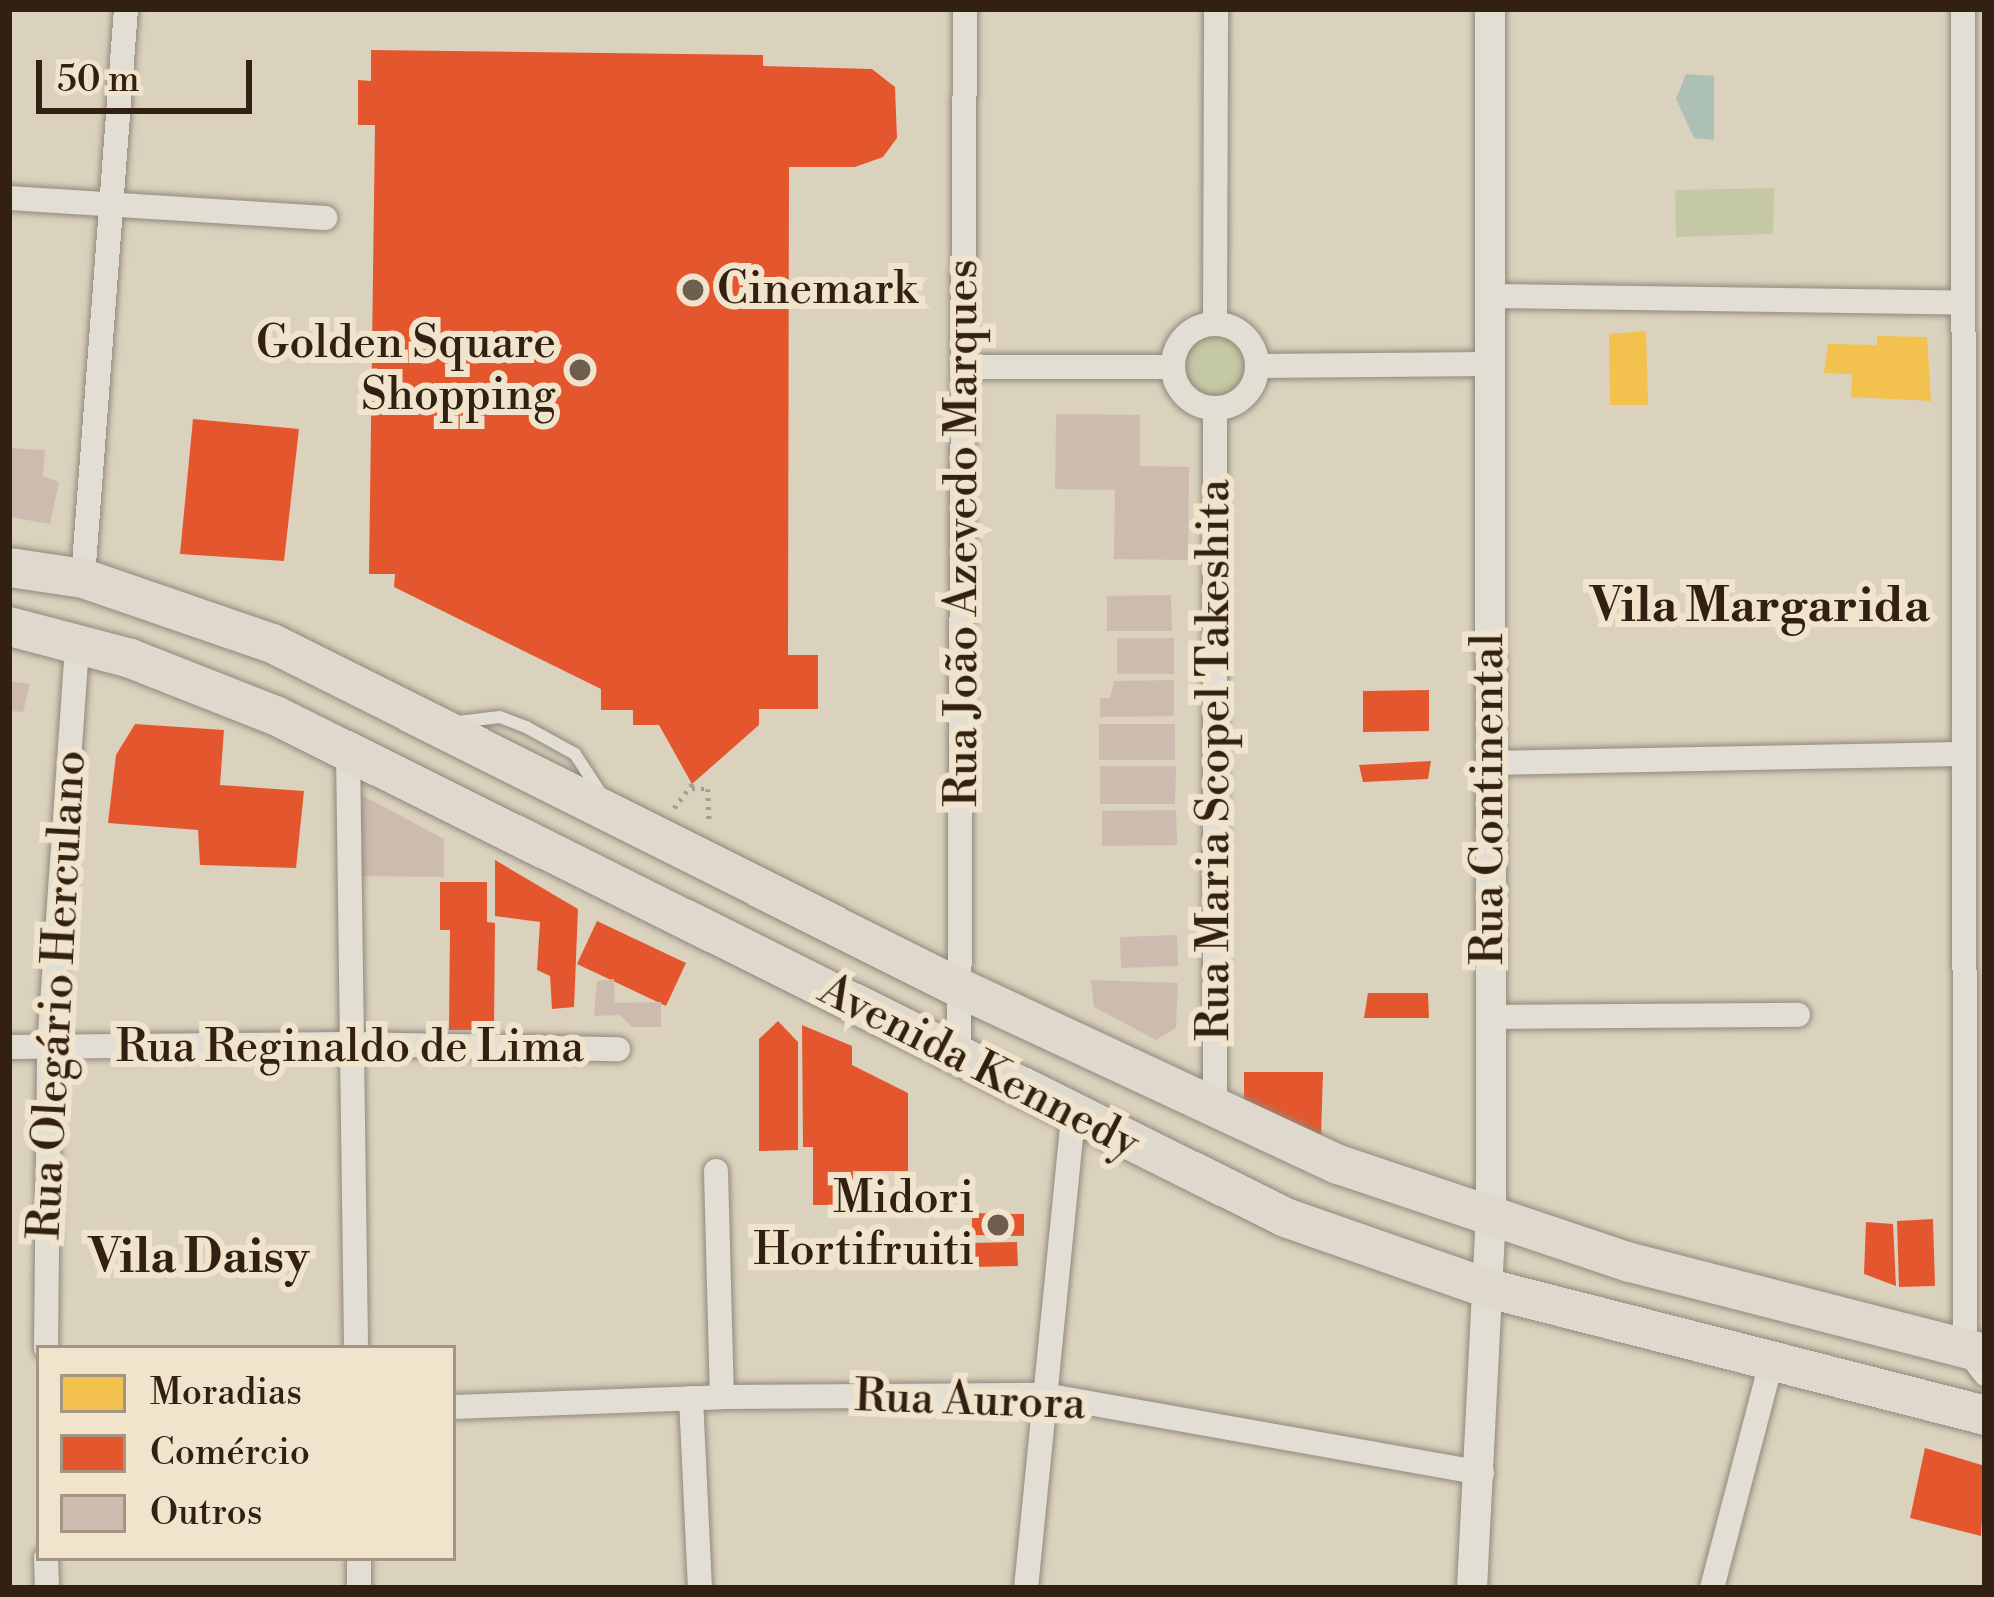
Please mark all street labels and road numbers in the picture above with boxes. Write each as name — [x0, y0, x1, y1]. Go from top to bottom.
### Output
street label: Rua João Azevedo Marques — [936, 259, 990, 807]
street label: Rua Maria Scopel Takeshita — [1188, 479, 1242, 1041]
street label: Rua Continental — [1462, 633, 1516, 965]
street label: Rua Olegário Herculano — [18, 749, 98, 1241]
street label: Avenida Kennedy — [810, 963, 1148, 1171]
street label: Rua Reginaldo de Lima — [116, 1021, 584, 1075]
street label: Rua Aurora — [854, 1370, 1086, 1432]

